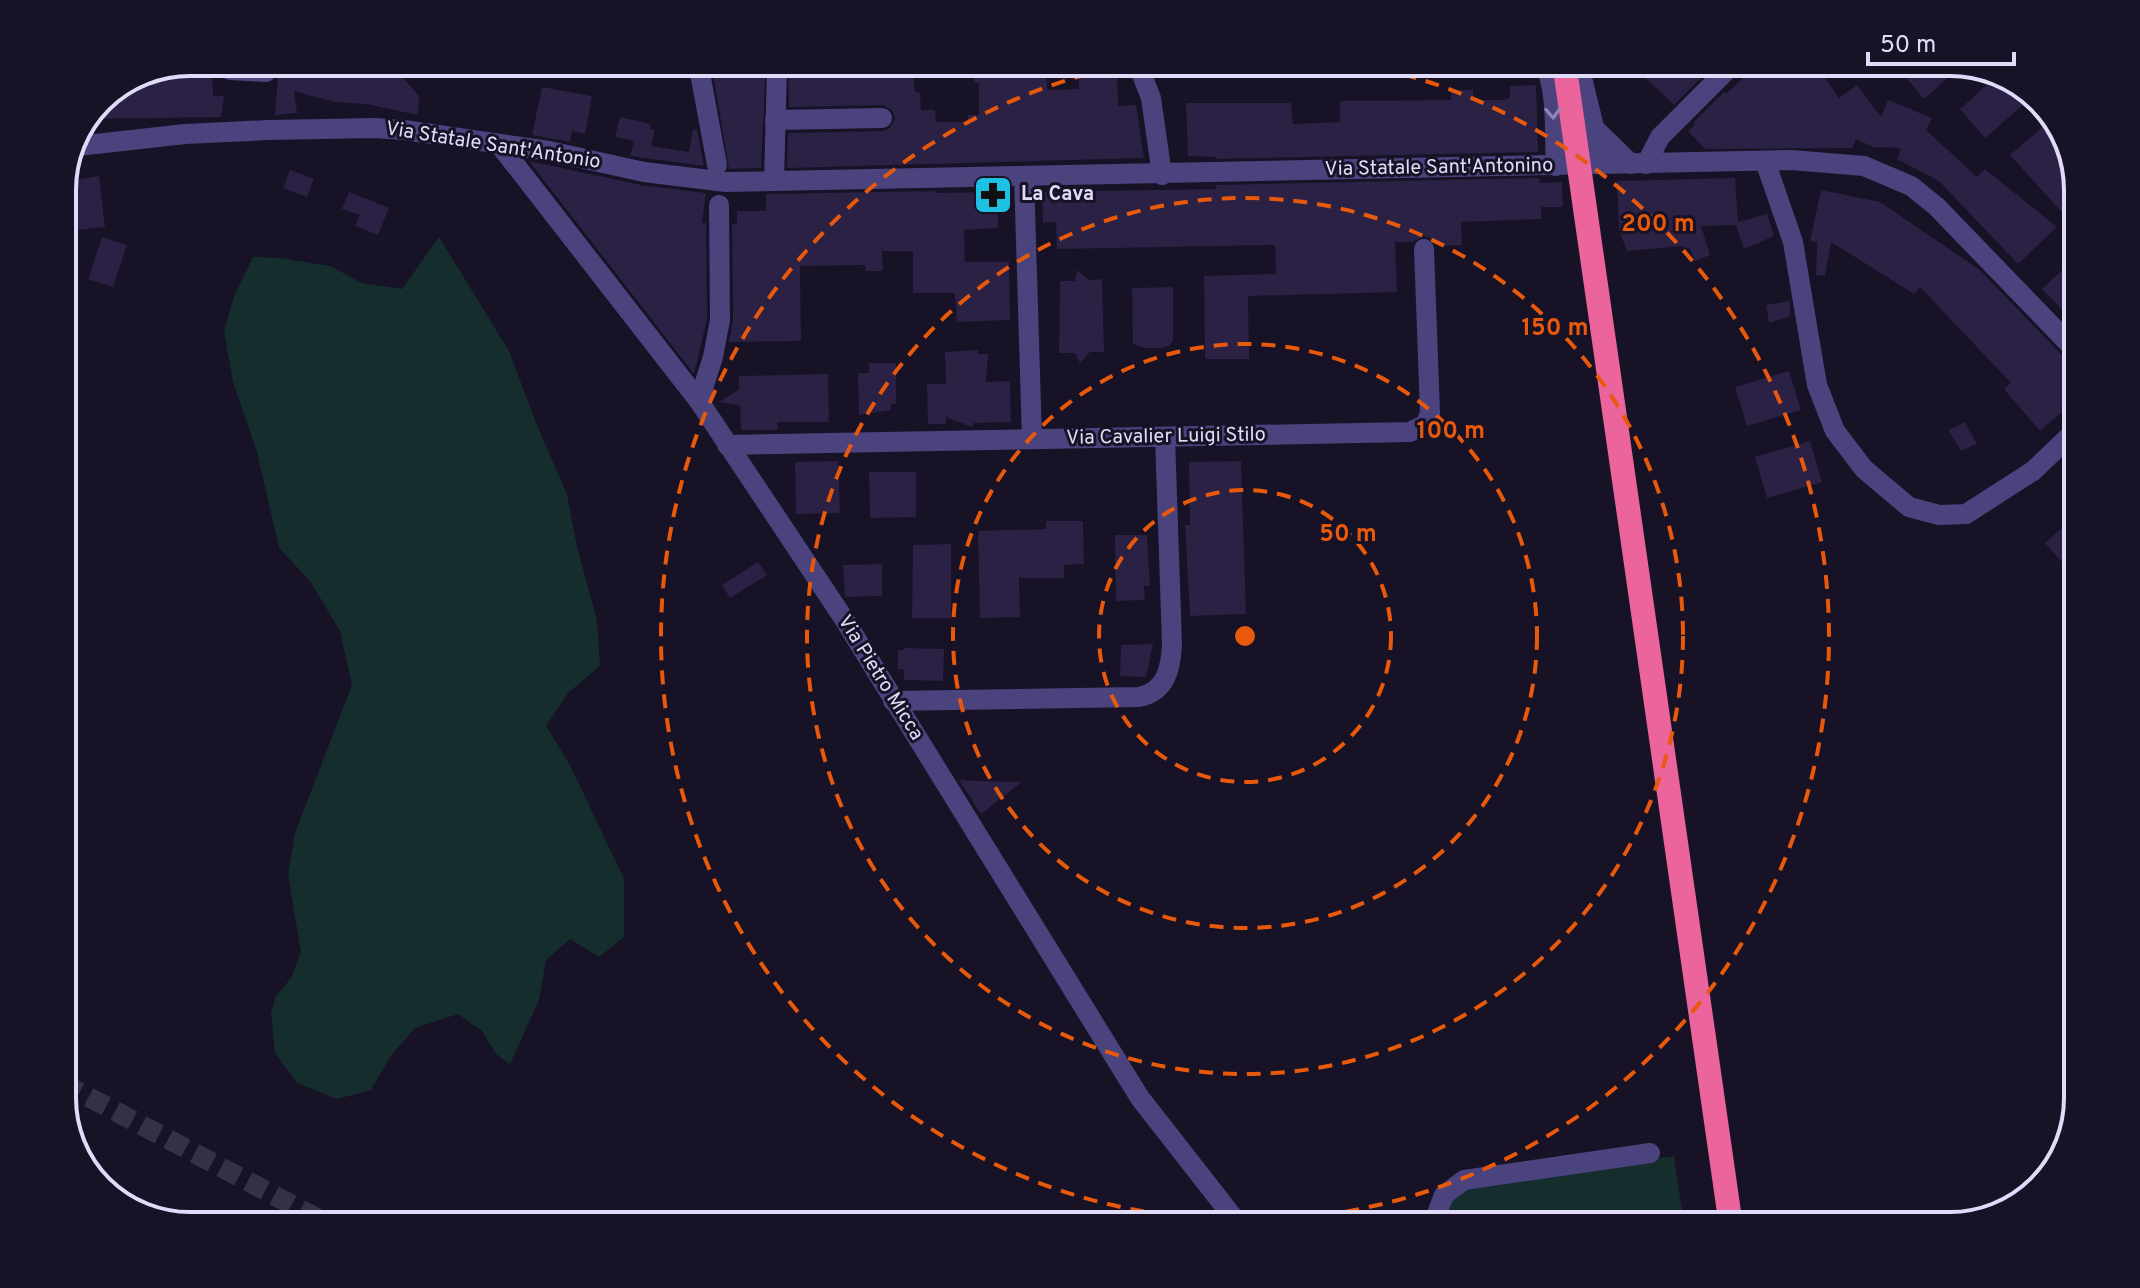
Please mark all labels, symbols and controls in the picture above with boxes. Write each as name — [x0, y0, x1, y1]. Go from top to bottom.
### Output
scale bar — [1868, 16, 2014, 66]
text: 50 m — [1880, 31, 1936, 61]
one-way arrow — [1544, 107, 1561, 120]
street label: Via Statale Sant'Antonio — [384, 116, 602, 176]
street label: Via Statale Sant'Antonino — [1324, 153, 1554, 183]
pharmacy icon: La Cava — [972, 174, 1014, 216]
place label: La Cava — [1021, 182, 1094, 208]
text: 200 m — [1621, 210, 1695, 240]
text: 150 m — [1521, 314, 1589, 344]
text: 100 m — [1417, 417, 1485, 447]
street label: Via Cavalier Luigi Stilo — [1066, 422, 1266, 452]
text: 50 m — [1319, 520, 1377, 550]
street label: Via Pietro Micca — [831, 610, 929, 746]
centre of rings — [1231, 622, 1259, 650]

